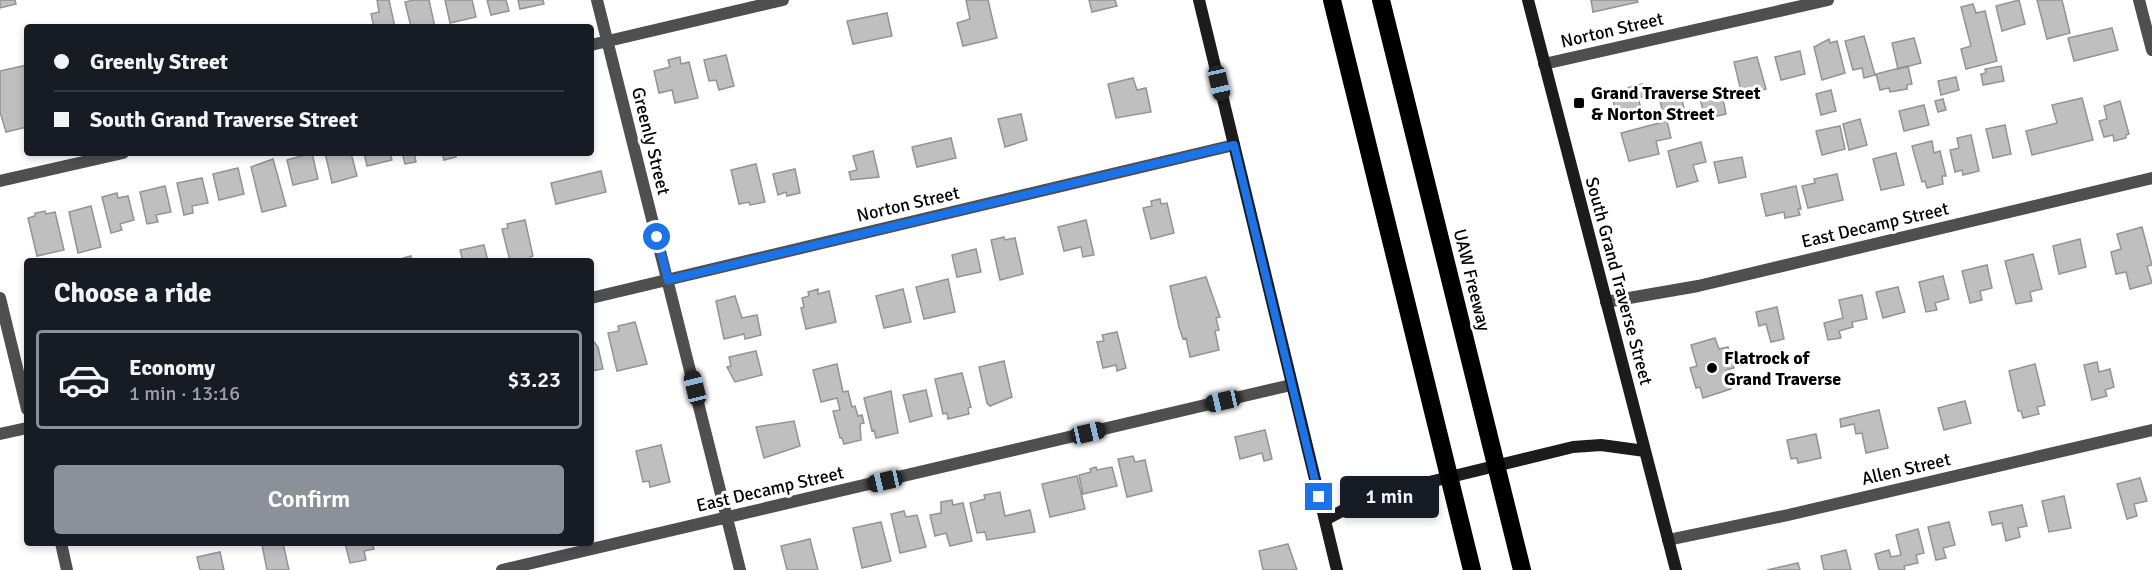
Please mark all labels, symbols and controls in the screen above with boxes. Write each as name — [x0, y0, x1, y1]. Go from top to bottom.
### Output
street label: Norton Street — [1558, 7, 1666, 53]
text: Greenly Street — [90, 48, 228, 75]
car — [1206, 63, 1232, 103]
place label: Grand Traverse Street & Norton Street — [1591, 82, 1761, 125]
street label: Greenly Street — [627, 85, 675, 197]
marker: Grand Traverse Street & Norton Street — [1572, 96, 1586, 110]
text: South Grand Traverse Street — [90, 106, 358, 133]
street label: South Grand Traverse Street — [1581, 175, 1657, 387]
street label: Norton Street — [854, 181, 962, 227]
street label: East Decamp Street — [1799, 197, 1951, 253]
route start — [643, 223, 670, 250]
street label: UAW Freeway — [1449, 227, 1495, 334]
text: Choose a ride — [54, 277, 212, 310]
place label: Flatrock of Grand Traverse — [1724, 347, 1841, 390]
icon: car — [57, 353, 111, 407]
text: Economy — [129, 354, 215, 381]
marker: Flatrock of Grand Traverse — [1705, 361, 1719, 375]
text: $3.23 — [507, 366, 561, 393]
car — [682, 368, 708, 408]
text: 1 min · 13:16 — [129, 381, 240, 406]
car — [1203, 388, 1243, 414]
car — [1068, 420, 1108, 446]
street label: Allen Street — [1859, 448, 1953, 490]
street label: East Decamp Street — [694, 461, 846, 517]
button: Confirm — [54, 465, 564, 534]
car — [865, 468, 905, 494]
callout: 1 min — [1340, 476, 1439, 518]
route end — [1305, 483, 1332, 510]
text: 1 min — [1366, 484, 1413, 509]

